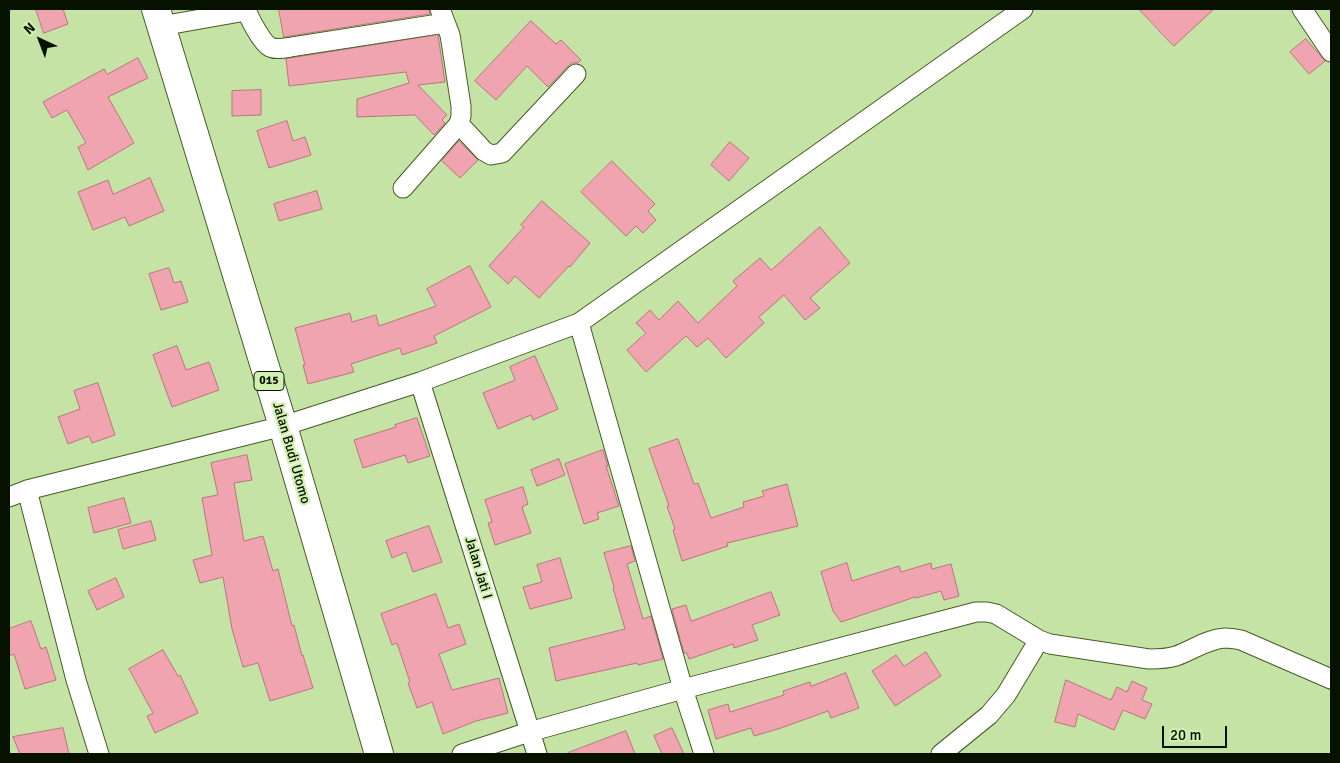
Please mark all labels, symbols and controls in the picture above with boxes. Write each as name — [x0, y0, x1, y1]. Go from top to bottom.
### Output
north arrow — [15, 15, 65, 65]
text: N — [20, 19, 39, 38]
road number: 015 — [254, 372, 284, 391]
street label: Jalan Budi Utomo — [268, 400, 314, 506]
street label: Jalan Jati I — [461, 535, 495, 601]
scale bar — [1165, 716, 1230, 748]
text: 20 m — [1170, 726, 1201, 744]

